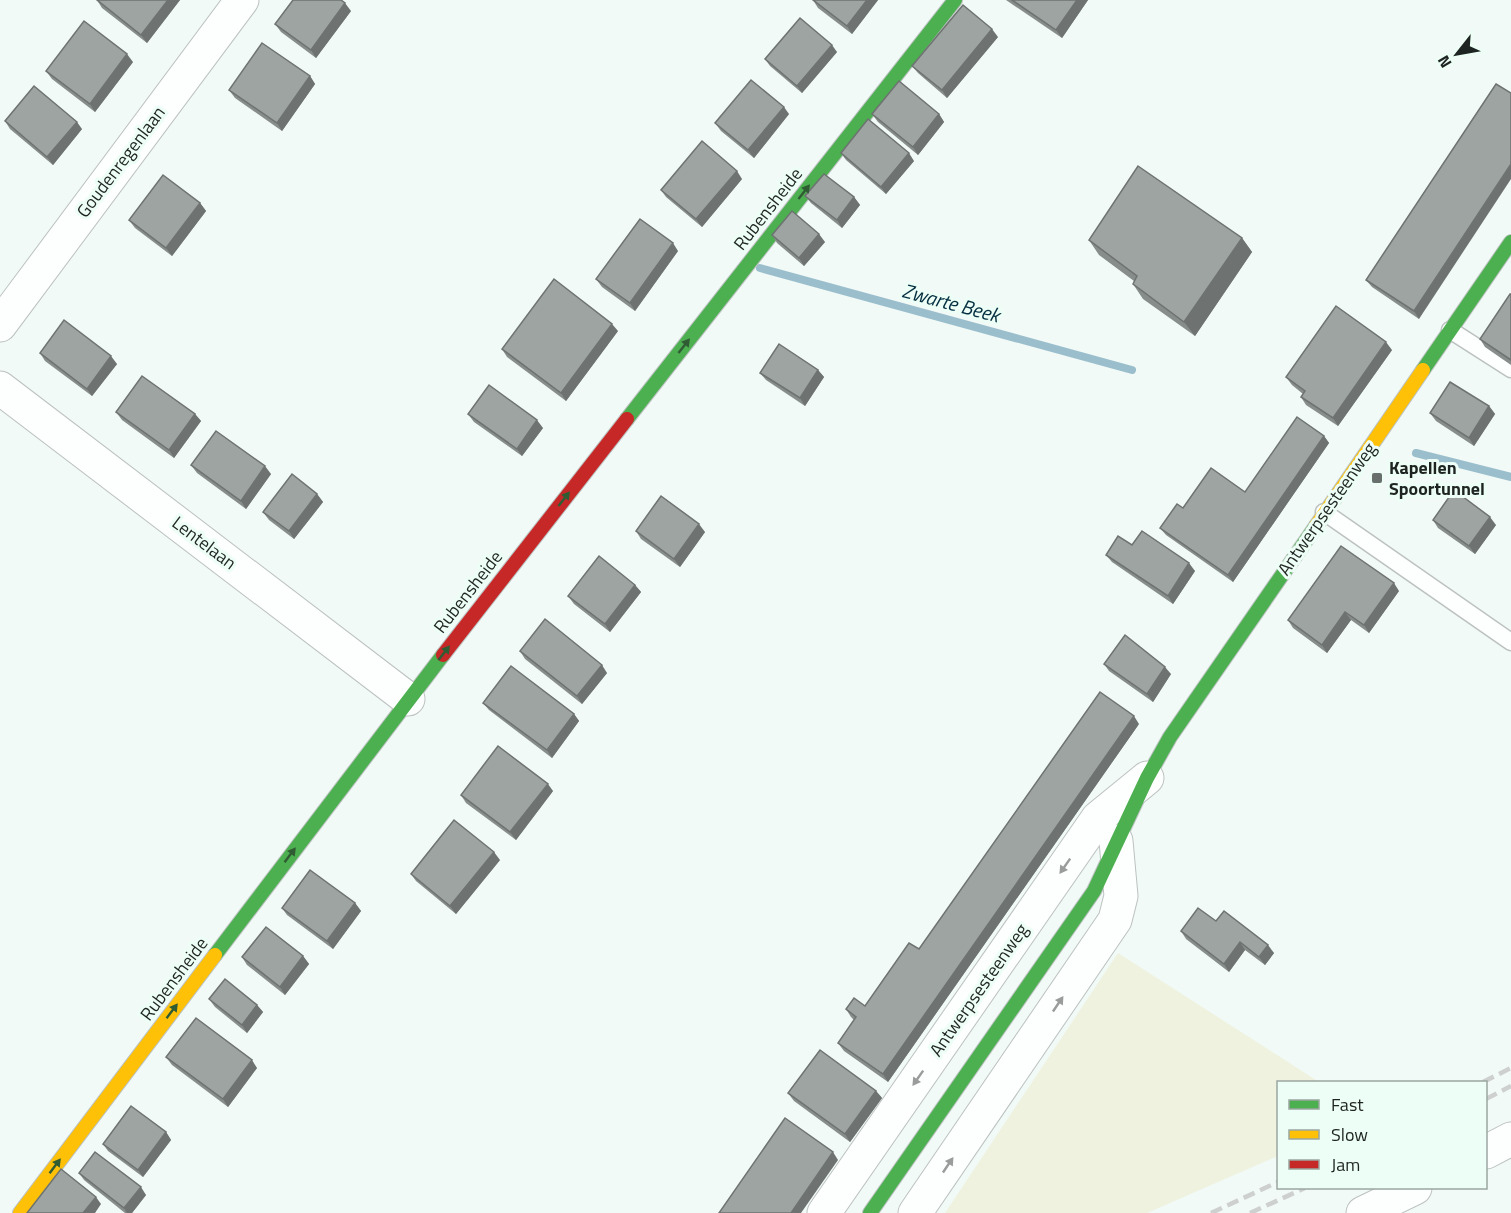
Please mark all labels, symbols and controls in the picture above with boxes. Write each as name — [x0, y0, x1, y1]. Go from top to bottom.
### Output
north arrow — [1427, 24, 1487, 84]
text: N — [1431, 51, 1457, 73]
street label: Goudenregenlaan — [70, 100, 172, 223]
street label: Rubensheide — [727, 162, 809, 256]
one-way arrow — [798, 184, 811, 200]
water label: Zwarte Beek — [899, 275, 1005, 331]
one-way arrow — [678, 338, 690, 354]
street label: Antwerpsesteenweg — [1271, 437, 1383, 581]
place label: Kapellen Spoortunnel — [1389, 454, 1485, 502]
marker: Kapellen Spoortunnel — [1370, 471, 1384, 485]
one-way arrow — [557, 492, 569, 507]
street label: Lentelaan — [166, 509, 242, 576]
street label: Rubensheide — [427, 545, 509, 639]
one-way arrow — [437, 645, 450, 661]
one-way arrow — [284, 847, 296, 863]
one-way arrow — [1059, 858, 1071, 874]
street label: Antwerpsesteenweg — [923, 918, 1035, 1062]
street label: Rubensheide — [133, 931, 214, 1026]
one-way arrow — [1052, 996, 1064, 1012]
one-way arrow — [166, 1003, 178, 1018]
one-way arrow — [912, 1070, 924, 1086]
legend — [1277, 1081, 1487, 1189]
text: Fast — [1331, 1091, 1364, 1118]
text: Slow — [1331, 1121, 1368, 1148]
text: Jam — [1331, 1151, 1360, 1178]
one-way arrow — [942, 1157, 954, 1173]
one-way arrow — [49, 1159, 61, 1175]

